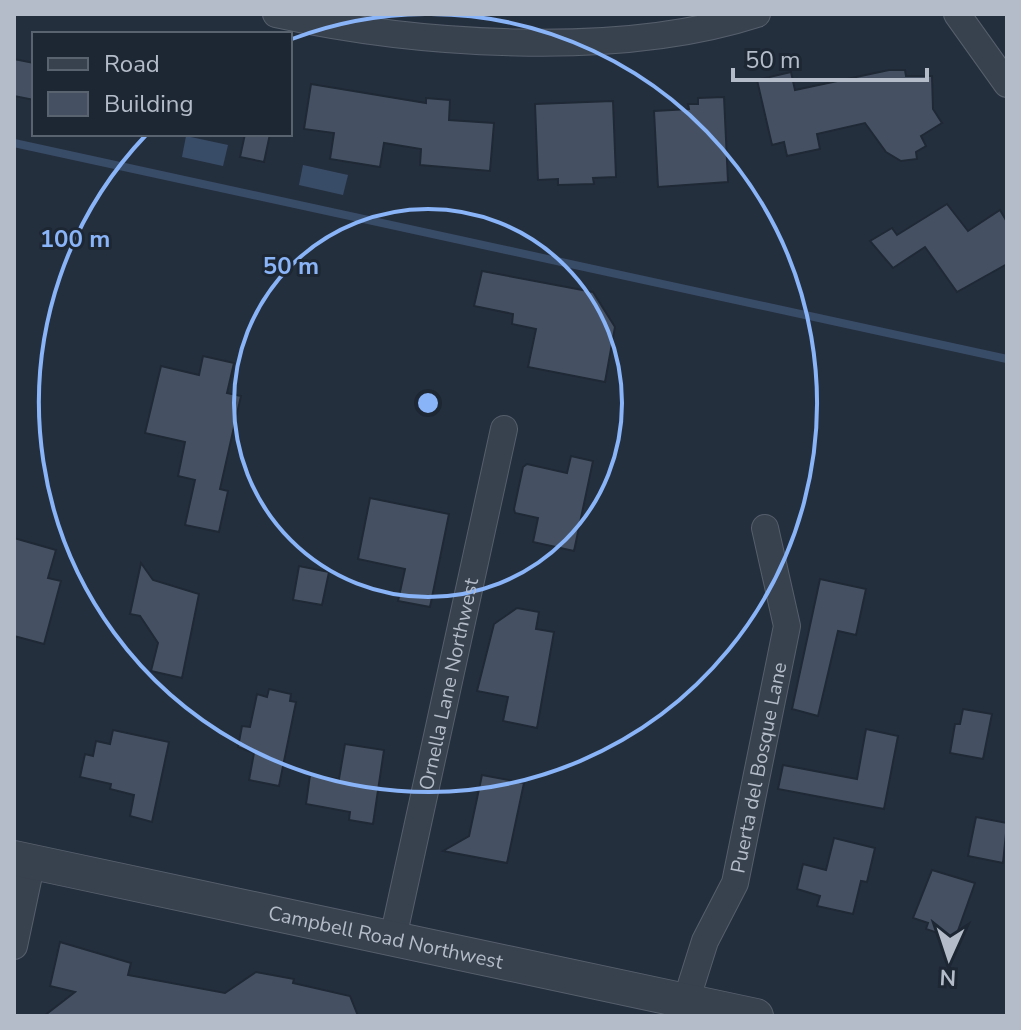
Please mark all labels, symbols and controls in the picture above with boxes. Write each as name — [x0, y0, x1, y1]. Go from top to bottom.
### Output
legend — [32, 32, 292, 136]
scale bar — [733, 32, 927, 82]
text: 50 m — [745, 44, 801, 76]
text: Road — [104, 48, 160, 80]
text: Building — [104, 88, 194, 120]
text: 100 m — [40, 223, 110, 255]
text: 50 m — [263, 250, 319, 282]
centre of rings — [414, 389, 442, 417]
street label: Ornella Lane Northwest — [413, 574, 485, 793]
street label: Puerta del Bosque Lane — [724, 660, 793, 876]
street label: Campbell Road Northwest — [266, 900, 506, 976]
north arrow — [909, 918, 989, 998]
text: N — [939, 962, 957, 992]

